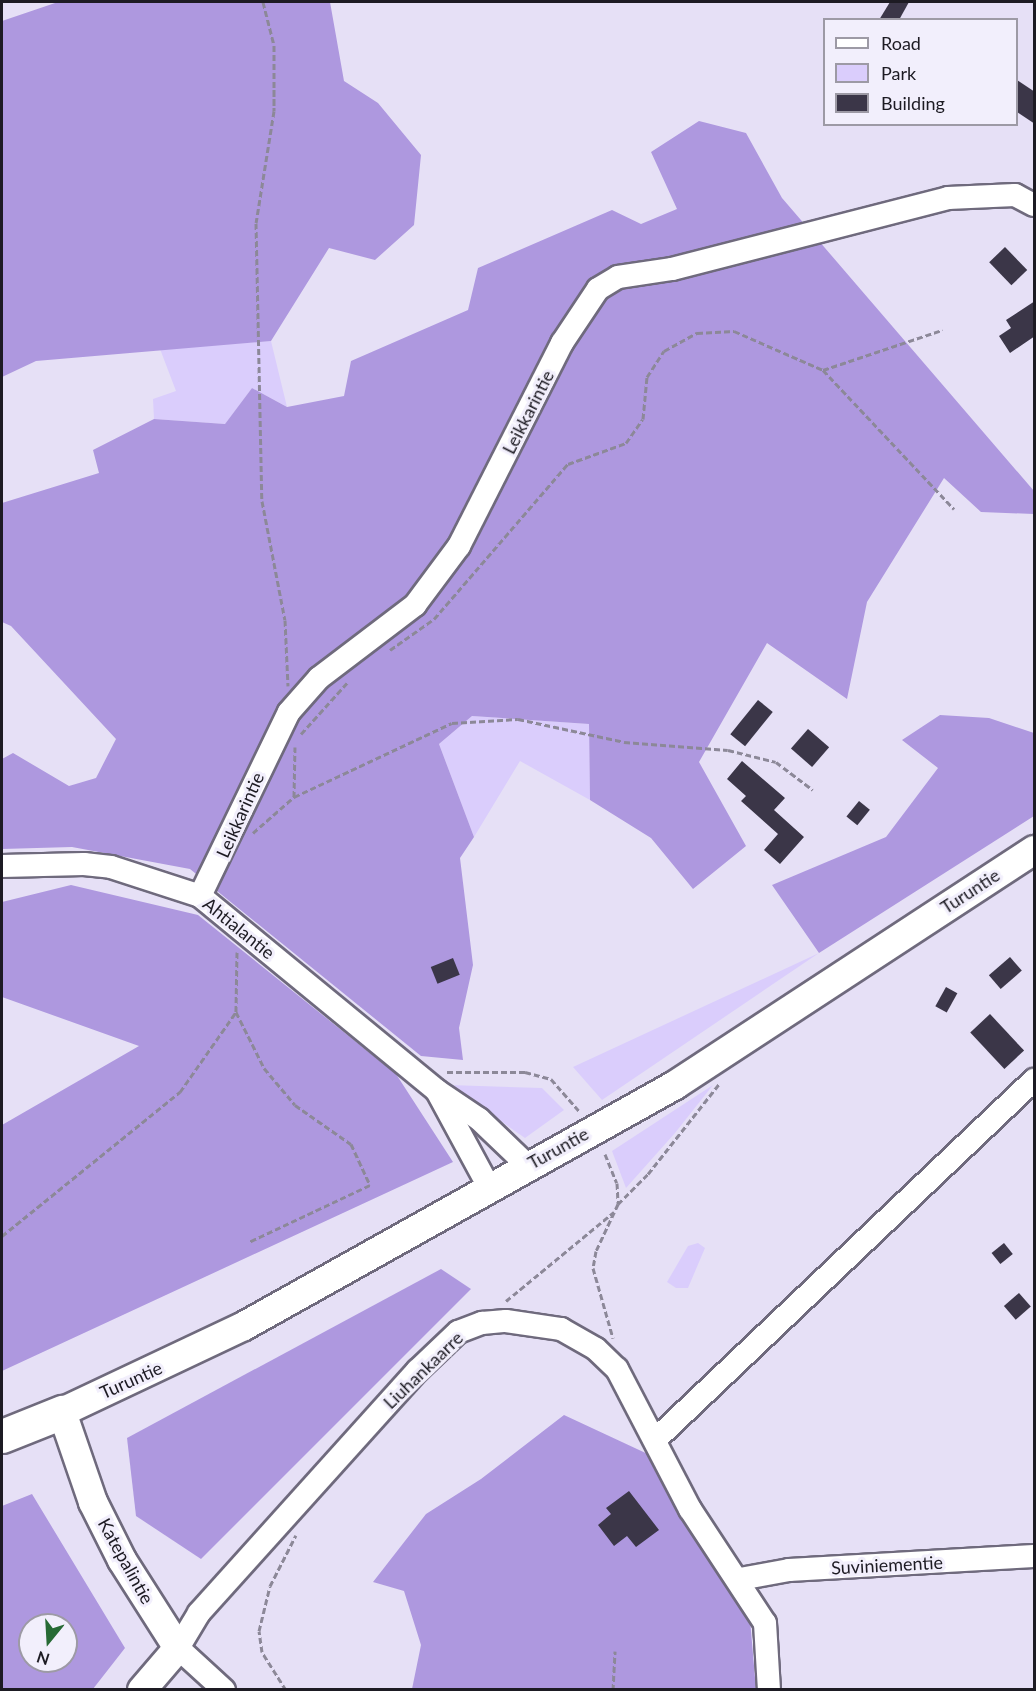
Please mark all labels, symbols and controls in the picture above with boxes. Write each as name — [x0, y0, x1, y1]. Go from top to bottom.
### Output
legend — [823, 18, 1018, 126]
text: Road — [881, 32, 921, 54]
text: Park — [881, 62, 916, 84]
text: Building — [881, 92, 945, 114]
street label: Leikkarintie — [498, 367, 558, 457]
street label: Leikkarintie — [212, 769, 268, 861]
street label: Turuntie — [936, 864, 1004, 918]
street label: Ahtialantie — [199, 893, 279, 963]
street label: Turuntie — [524, 1123, 592, 1173]
street label: Liuhankaarre — [379, 1327, 467, 1413]
street label: Turuntie — [97, 1357, 165, 1403]
street label: Katepalintie — [94, 1514, 158, 1608]
street label: Suviniementie — [831, 1551, 943, 1579]
north arrow — [18, 1613, 78, 1673]
text: N — [34, 1648, 52, 1670]

